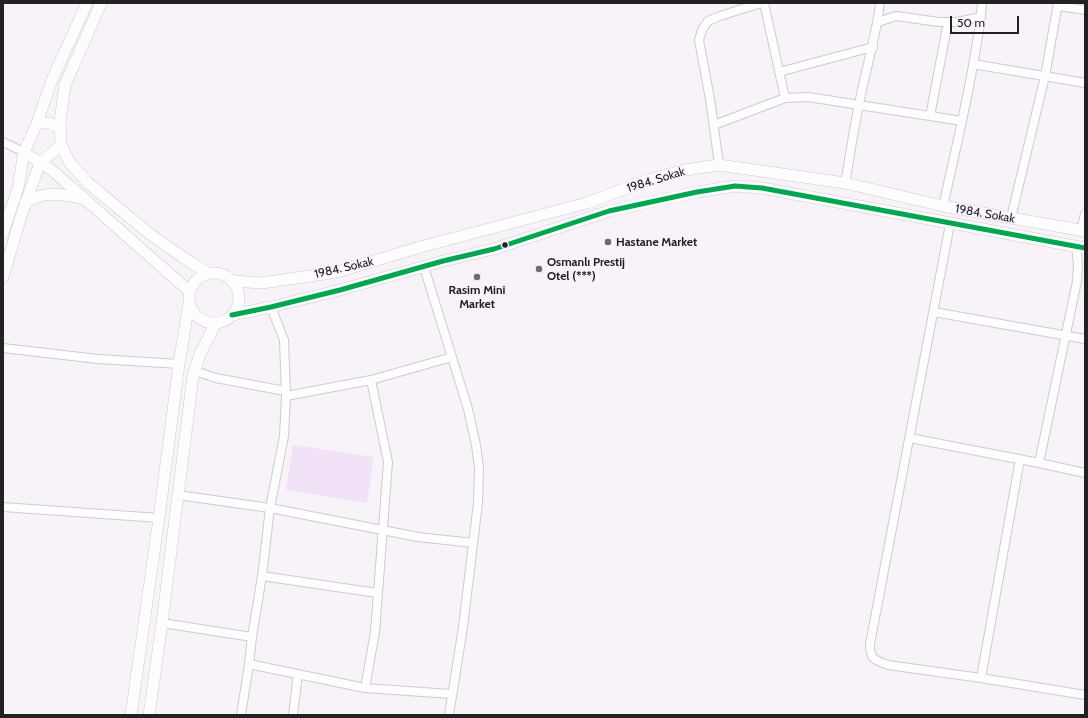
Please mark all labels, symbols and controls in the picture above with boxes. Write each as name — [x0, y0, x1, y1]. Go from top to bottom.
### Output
scale bar — [952, 8, 1021, 34]
text: 50 m — [957, 15, 985, 30]
street label: 1984. Sokak — [625, 164, 687, 196]
street label: 1984. Sokak — [954, 202, 1016, 226]
place label: Hastane Market — [616, 235, 697, 249]
marker: Hastane Market — [603, 237, 613, 247]
unlabelled marker — [500, 240, 510, 250]
street label: 1984. Sokak — [313, 254, 375, 282]
place label: Osmanlı Prestij Otel (***) — [547, 255, 625, 283]
marker: Osmanlı Prestij Otel (***) — [534, 264, 544, 274]
marker: Rasim Mini Market — [472, 272, 482, 282]
place label: Rasim Mini Market — [449, 283, 505, 311]

